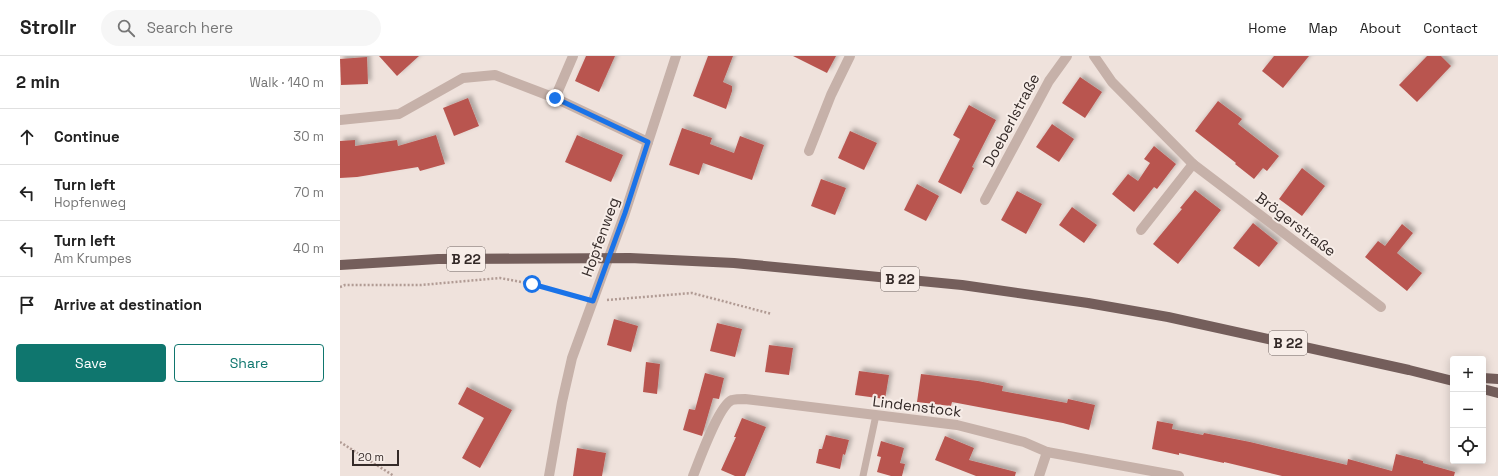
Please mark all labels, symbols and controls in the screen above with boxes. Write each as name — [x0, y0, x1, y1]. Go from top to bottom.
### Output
search box — [101, 10, 381, 46]
text: Strollr — [20, 15, 77, 40]
icon: search — [115, 17, 137, 39]
text: Search here — [147, 18, 233, 37]
text: Home — [1248, 19, 1286, 37]
text: Map — [1308, 19, 1338, 37]
text: About — [1360, 19, 1401, 37]
text: Contact — [1423, 19, 1478, 37]
street label: Doeberlstraße — [978, 70, 1044, 170]
text: 2 min — [16, 71, 60, 93]
text: Walk · 140 m — [250, 74, 324, 91]
route end — [546, 89, 564, 107]
icon: ahead — [16, 126, 38, 148]
text: Continue — [54, 127, 120, 146]
text: 30 m — [293, 128, 324, 145]
text: Turn left — [54, 175, 116, 194]
icon: left — [16, 182, 38, 204]
text: 70 m — [294, 184, 324, 201]
street label: Brögerstraße — [1252, 188, 1340, 260]
text: Hopfenweg — [54, 194, 126, 211]
street label: Hopfenweg — [577, 195, 623, 279]
text: Turn left — [54, 231, 116, 250]
icon: left — [16, 238, 38, 260]
text: 40 m — [293, 240, 324, 257]
road number: B 22 — [447, 247, 485, 271]
text: Am Krumpes — [54, 250, 132, 267]
road number: B 22 — [881, 267, 919, 291]
route start — [523, 275, 541, 293]
icon: arrive — [16, 294, 38, 316]
text: Arrive at destination — [54, 295, 202, 314]
road number: B 22 — [1269, 331, 1307, 355]
button: Save — [16, 344, 166, 382]
button: Share — [174, 344, 324, 382]
map controls — [1450, 356, 1486, 464]
button: + — [1450, 356, 1486, 392]
street label: Lindenstock — [871, 391, 963, 421]
button: − — [1450, 392, 1486, 428]
button: locate — [1450, 428, 1486, 464]
scale bar — [352, 448, 399, 467]
text: 20 m — [358, 450, 384, 464]

